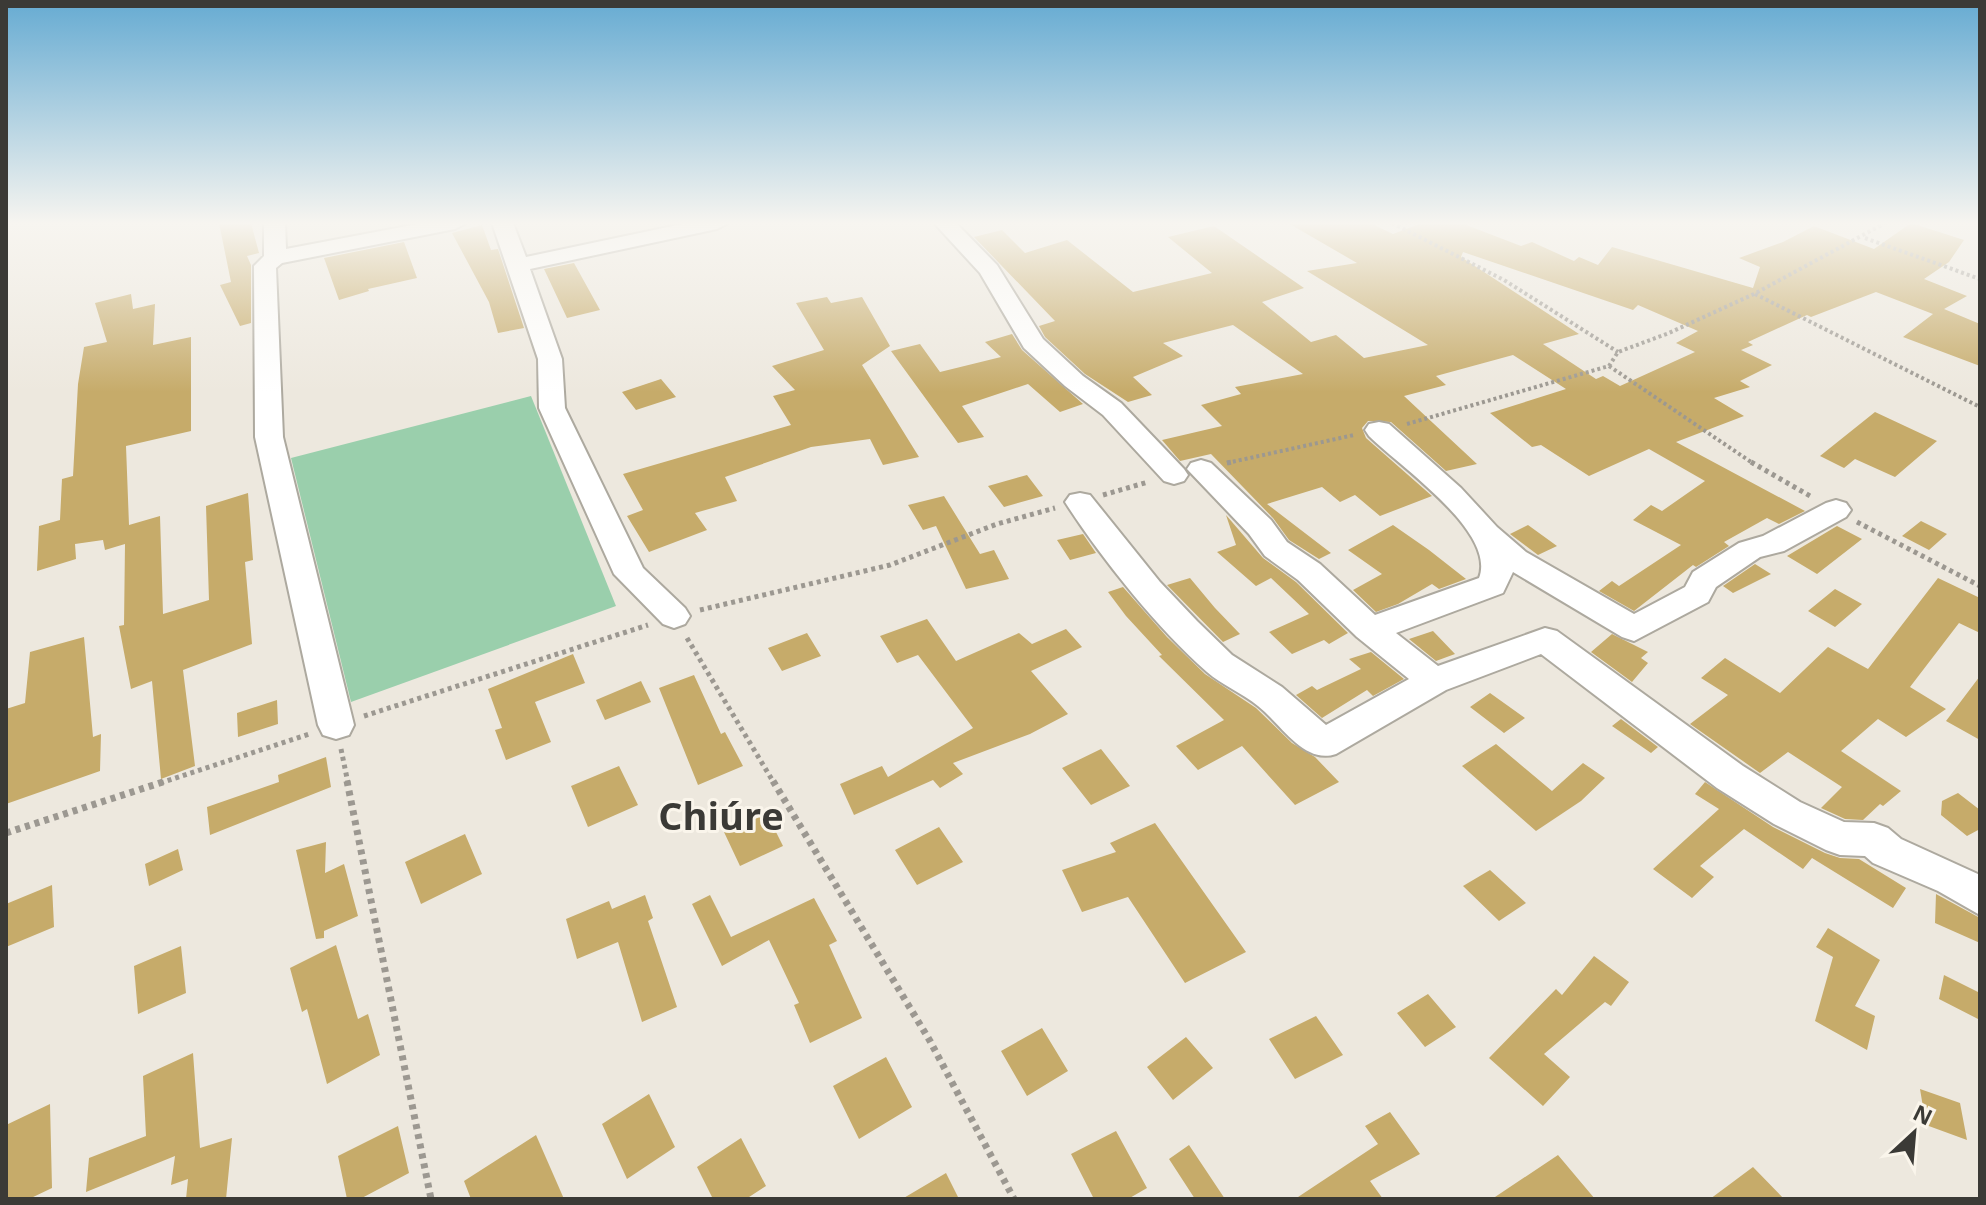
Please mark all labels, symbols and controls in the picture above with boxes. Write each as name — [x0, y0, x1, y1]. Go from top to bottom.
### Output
district label: Chiúre — [658, 789, 784, 841]
north arrow — [1874, 1093, 1954, 1173]
text: N — [1909, 1097, 1938, 1132]

